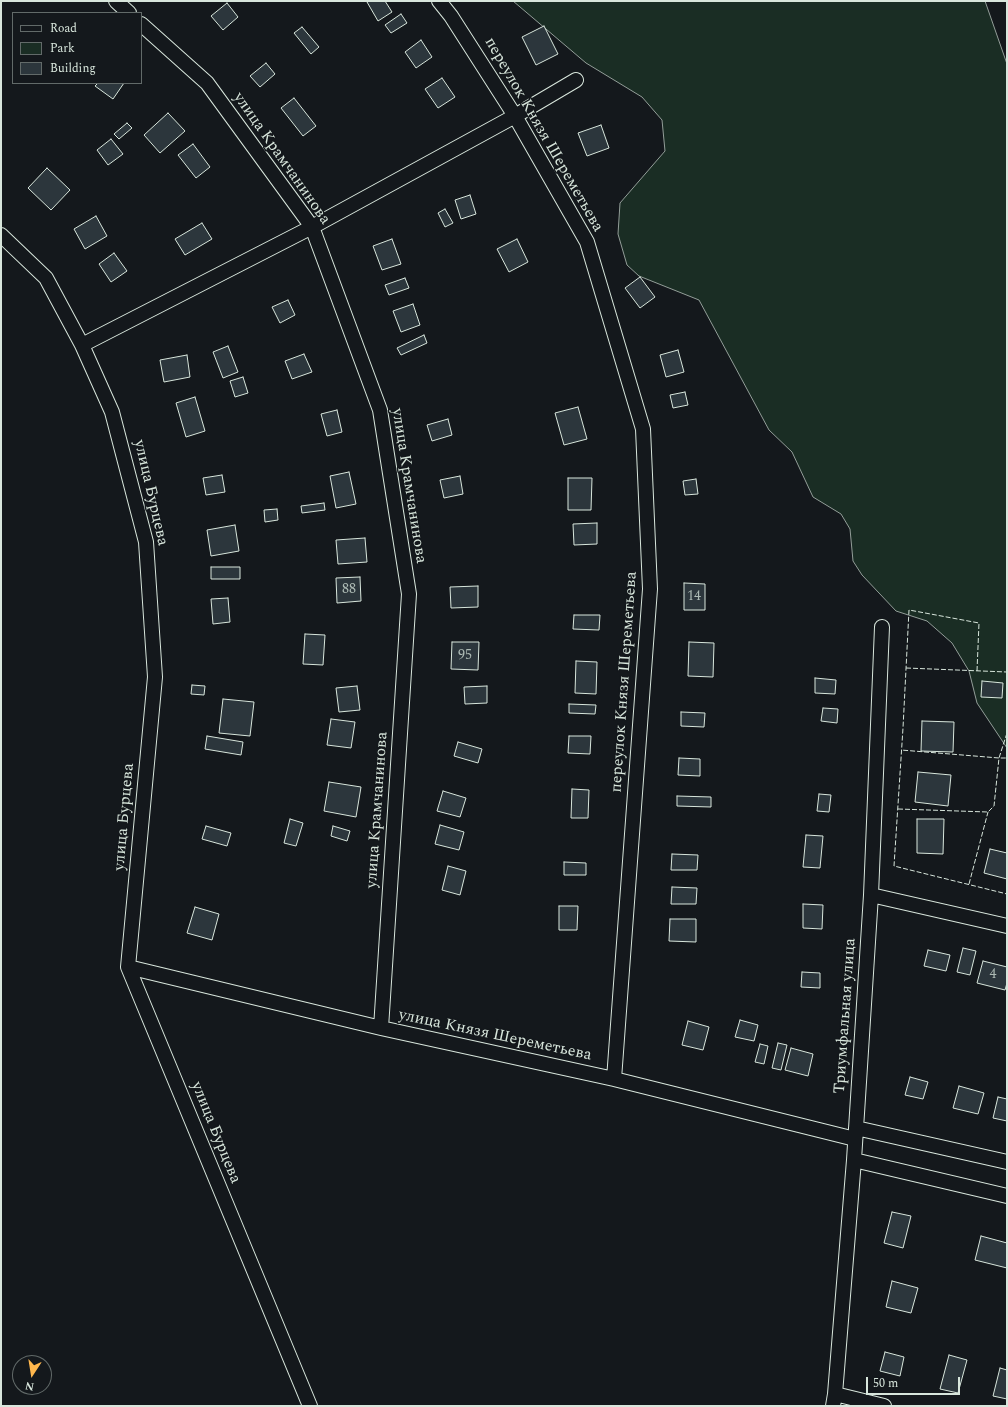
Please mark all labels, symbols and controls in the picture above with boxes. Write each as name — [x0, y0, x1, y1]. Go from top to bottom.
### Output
legend — [12, 12, 142, 84]
text: Road — [50, 19, 77, 38]
street label: переулок Князя Шереметьева — [479, 34, 607, 236]
text: Park — [50, 39, 75, 58]
text: Building — [50, 59, 96, 78]
street label: улица Крамчанинова — [228, 89, 334, 229]
street label: улица Крамчанинова — [386, 407, 430, 565]
street label: улица Бурцева — [128, 438, 172, 548]
street label: переулок Князя Шереметьева — [608, 571, 642, 793]
house number: 88 — [342, 582, 356, 598]
house number: 14 — [687, 589, 701, 605]
house number: 95 — [458, 648, 472, 664]
street label: улица Крамчанинова — [363, 731, 393, 889]
street label: улица Бурцева — [111, 762, 139, 872]
street label: Триумфальная улица — [831, 937, 861, 1095]
house number: 4 — [990, 967, 996, 983]
street label: улица Князя Шереметьева — [397, 1006, 593, 1066]
street label: улица Бурцева — [186, 1079, 244, 1187]
north arrow — [12, 1355, 52, 1395]
scale bar — [868, 1369, 962, 1395]
text: 50 m — [873, 1374, 898, 1393]
text: N — [23, 1377, 36, 1395]

